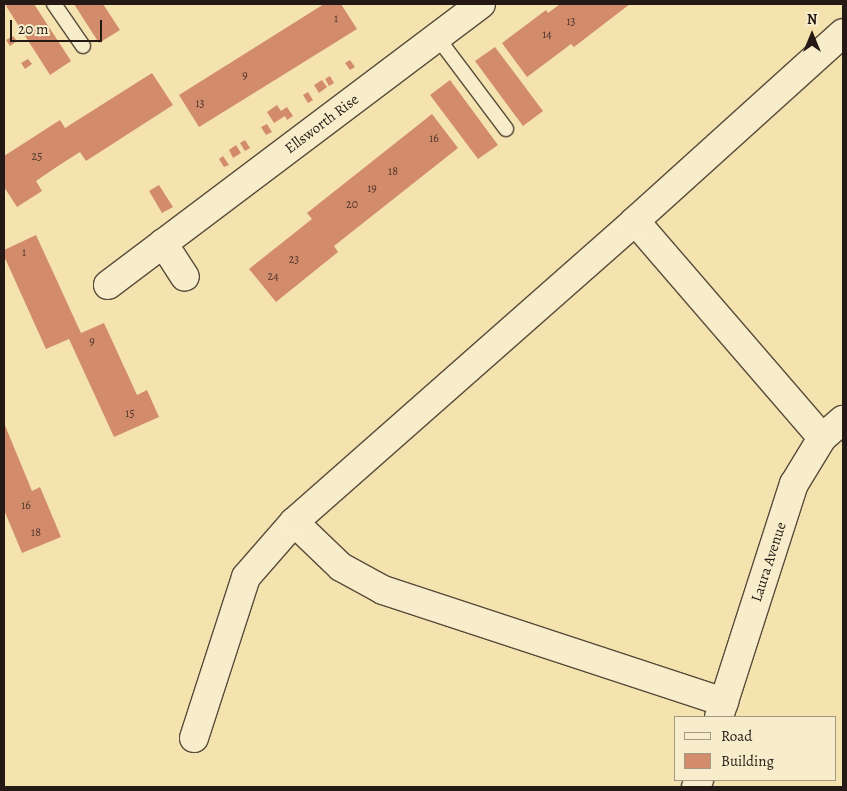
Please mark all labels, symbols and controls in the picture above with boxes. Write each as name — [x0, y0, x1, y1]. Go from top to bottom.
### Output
scale bar — [12, 10, 105, 42]
north arrow — [787, 10, 837, 60]
text: N — [807, 10, 817, 29]
house number: 1 — [334, 12, 338, 26]
house number: 13 — [566, 15, 576, 29]
text: 20 m — [18, 19, 49, 39]
house number: 14 — [542, 28, 552, 42]
house number: 9 — [242, 69, 248, 83]
street label: Ellsworth Rise — [282, 90, 362, 158]
house number: 13 — [195, 97, 205, 111]
house number: 16 — [429, 132, 439, 146]
house number: 25 — [32, 150, 42, 164]
house number: 18 — [388, 165, 398, 179]
house number: 19 — [367, 182, 377, 196]
house number: 20 — [346, 198, 358, 212]
house number: 1 — [22, 246, 26, 260]
house number: 23 — [289, 253, 299, 267]
house number: 24 — [267, 270, 279, 284]
house number: 9 — [89, 335, 95, 349]
house number: 15 — [125, 407, 135, 421]
house number: 16 — [21, 499, 31, 513]
street label: Laura Avenue — [748, 520, 790, 604]
house number: 18 — [31, 526, 41, 540]
legend — [674, 716, 837, 781]
text: Road — [721, 726, 752, 746]
text: Building — [721, 751, 774, 771]

